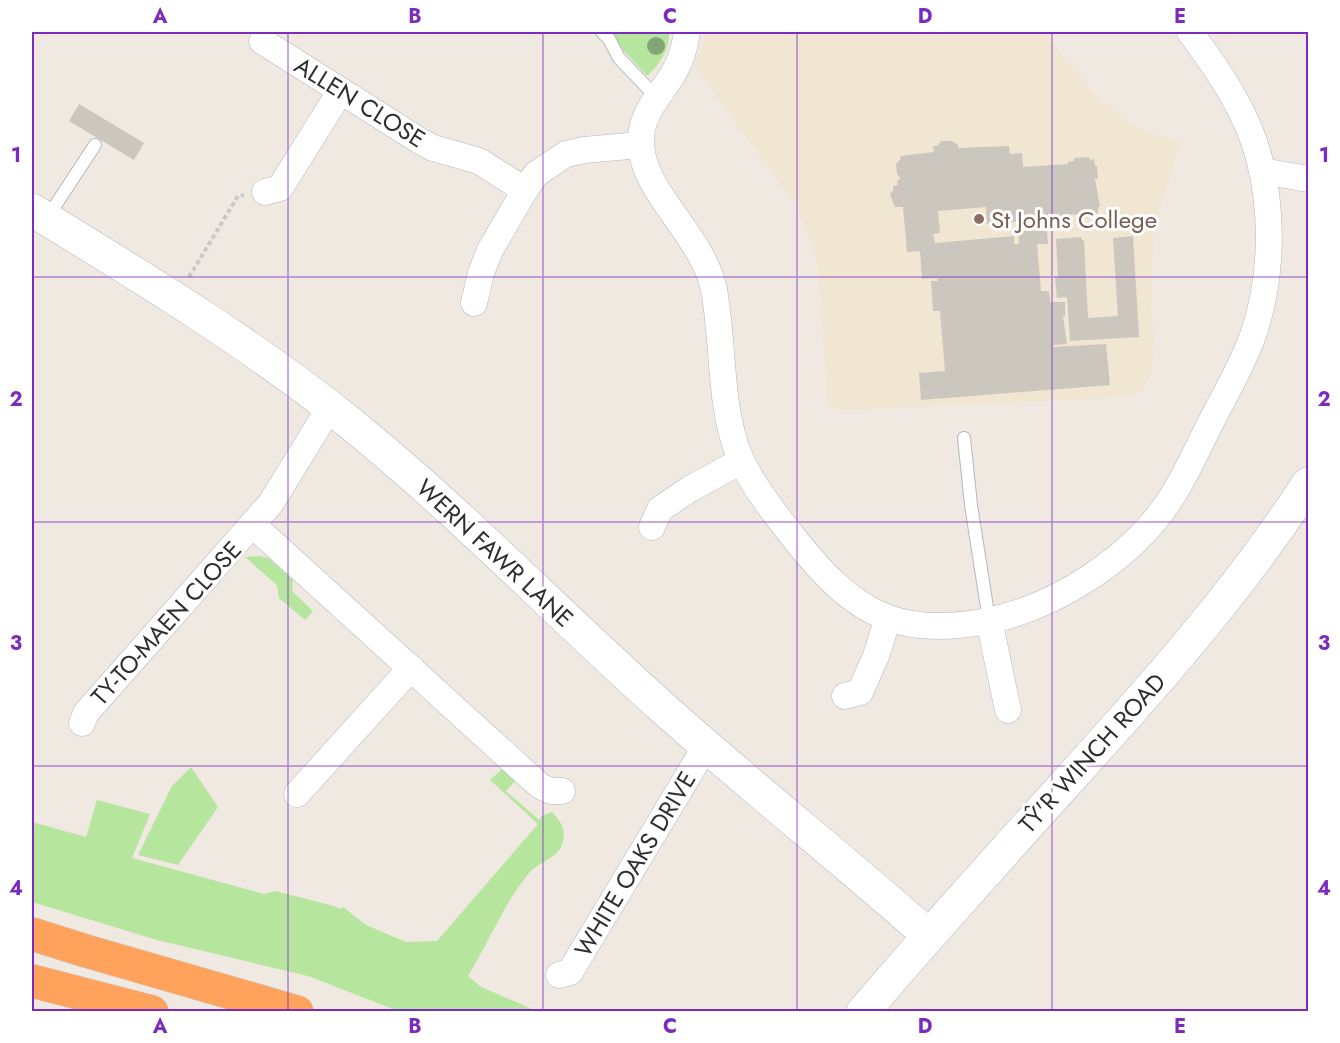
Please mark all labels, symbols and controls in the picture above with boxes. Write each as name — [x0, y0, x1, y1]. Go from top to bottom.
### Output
text: A — [152, 2, 168, 31]
text: B — [408, 2, 422, 31]
text: C — [663, 2, 677, 31]
text: D — [918, 2, 932, 31]
text: E — [1174, 2, 1186, 31]
street label: ALLEN CLOSE — [288, 48, 432, 156]
text: 1 — [11, 141, 21, 170]
text: 1 — [1319, 141, 1329, 170]
place label: St Johns College — [991, 202, 1157, 237]
marker: St Johns College — [972, 212, 986, 226]
text: 2 — [9, 385, 23, 414]
text: 2 — [1317, 385, 1331, 414]
street label: WERN FAWR LANE — [409, 471, 581, 635]
street label: TY-TO-MAEN CLOSE — [83, 533, 249, 713]
text: 3 — [10, 629, 22, 658]
text: 3 — [1318, 629, 1330, 658]
street label: TŶ'R WINCH ROAD — [1010, 665, 1174, 841]
street label: WHITE OAKS DRIVE — [566, 765, 704, 963]
text: 4 — [9, 874, 23, 903]
text: 4 — [1317, 874, 1331, 903]
text: A — [152, 1012, 168, 1041]
text: B — [408, 1012, 422, 1041]
text: C — [663, 1012, 677, 1041]
text: D — [918, 1012, 932, 1041]
text: E — [1174, 1012, 1186, 1041]

